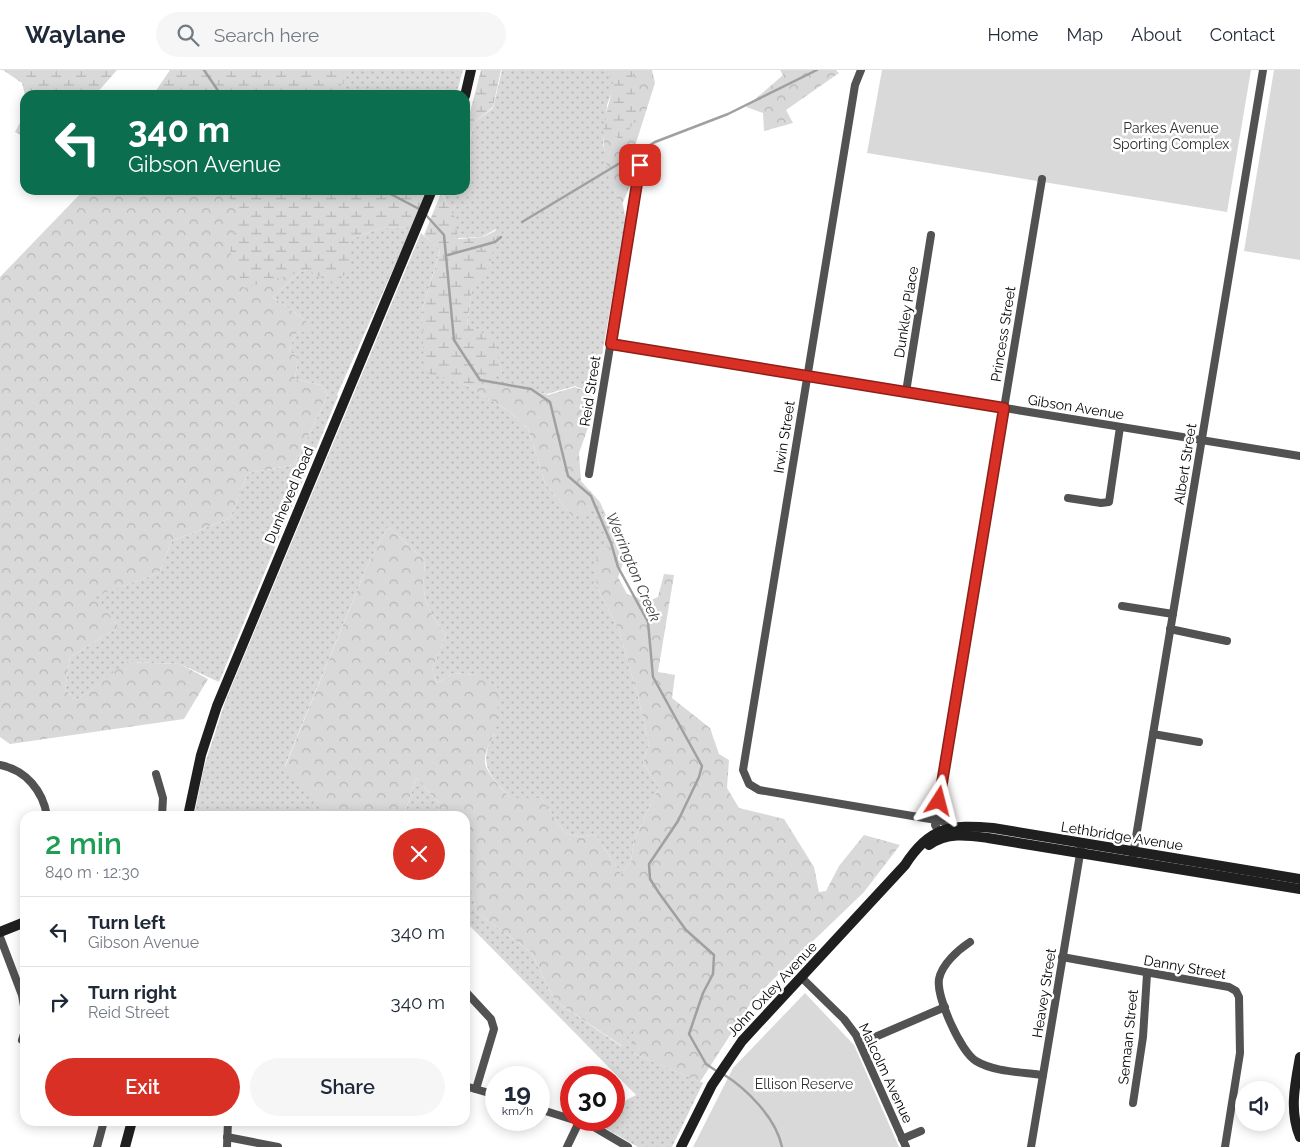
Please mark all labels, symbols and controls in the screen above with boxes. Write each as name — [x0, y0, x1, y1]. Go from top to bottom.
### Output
search box — [156, 12, 506, 57]
text: Waylane — [25, 20, 126, 49]
icon: search — [174, 21, 202, 49]
text: Search here — [214, 24, 319, 46]
text: Home — [987, 24, 1038, 45]
text: Map — [1066, 24, 1103, 45]
text: About — [1131, 24, 1182, 45]
text: Contact — [1210, 24, 1275, 45]
text: 340 m — [128, 109, 230, 150]
icon: left — [45, 110, 110, 175]
park label: Parkes Avenue Sporting Complex — [1113, 120, 1229, 152]
pin — [619, 144, 661, 186]
text: Gibson Avenue — [128, 151, 281, 177]
icon: arrive — [626, 151, 654, 179]
street label: Dunkley Place — [891, 265, 921, 359]
street label: Princess Street — [988, 285, 1019, 383]
street label: Reid Street — [577, 354, 604, 427]
street label: Gibson Avenue — [1027, 391, 1125, 423]
street label: Irwin Street — [770, 399, 798, 474]
street label: Albert Street — [1171, 422, 1199, 506]
street label: Dunheved Road — [261, 444, 317, 546]
water label: Werrington Creek — [602, 510, 664, 624]
position arrow — [912, 774, 964, 826]
street label: Lethbridge Avenue — [1060, 818, 1184, 854]
text: 2 min — [45, 826, 122, 861]
button: close — [393, 828, 445, 880]
text: 840 m · 12:30 — [45, 863, 140, 882]
text: Turn left — [88, 911, 165, 933]
icon: left — [45, 918, 73, 946]
text: 340 m — [391, 921, 445, 943]
text: Gibson Avenue — [88, 933, 199, 952]
street label: John Oxley Avenue — [724, 938, 820, 1040]
street label: Heavey Street — [1029, 947, 1059, 1039]
street label: Danny Street — [1143, 952, 1228, 982]
text: Turn right — [88, 981, 177, 1003]
icon: right — [45, 988, 73, 1016]
street label: Semaan Street — [1115, 988, 1141, 1085]
text: 340 m — [391, 991, 445, 1013]
text: Reid Street — [88, 1003, 169, 1022]
street label: Malcolm Avenue — [856, 1020, 916, 1126]
button: Exit — [45, 1058, 240, 1116]
button: Share — [250, 1058, 445, 1116]
speed limit sign: 30 — [560, 1066, 625, 1131]
park label: Ellison Reserve — [755, 1076, 853, 1092]
text: 19 — [504, 1077, 531, 1107]
map controls — [1235, 1081, 1285, 1131]
button: sound — [1235, 1081, 1285, 1131]
text: km/h — [502, 1104, 533, 1118]

